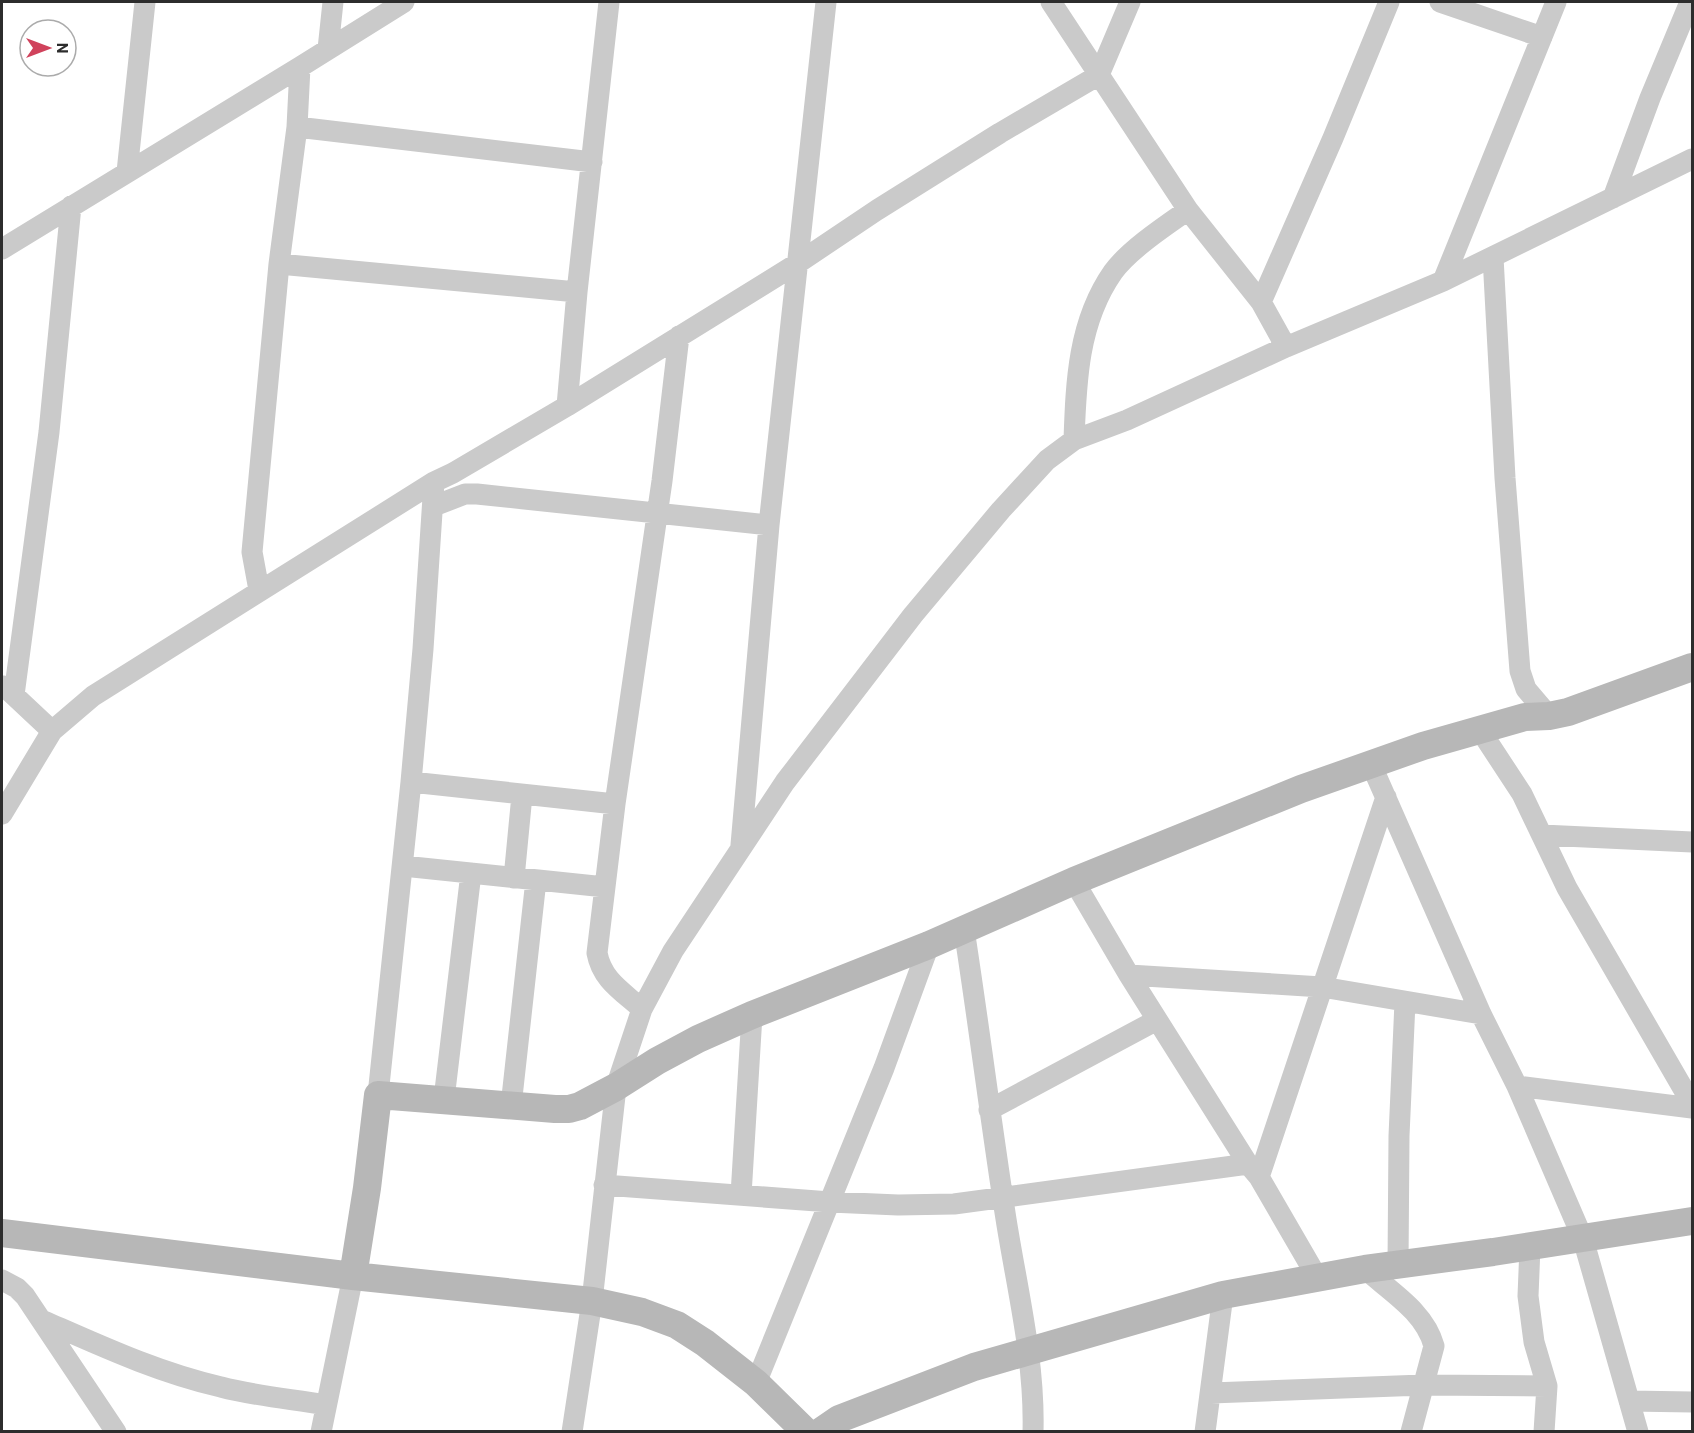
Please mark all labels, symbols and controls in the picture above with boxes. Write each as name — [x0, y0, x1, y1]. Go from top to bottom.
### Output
north arrow — [18, 18, 78, 78]
text: N — [54, 43, 73, 53]

